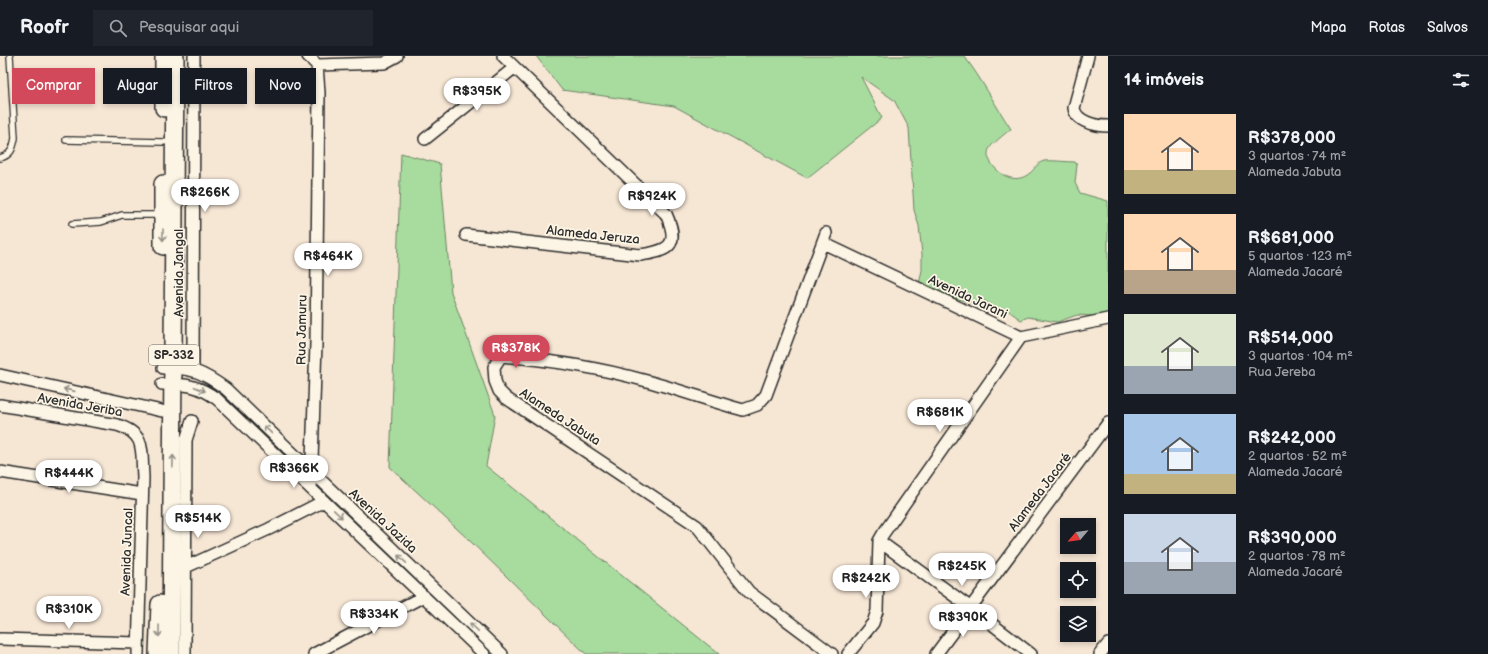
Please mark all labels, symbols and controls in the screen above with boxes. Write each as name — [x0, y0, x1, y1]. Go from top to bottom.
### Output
search box — [93, 10, 373, 46]
text: Roofr — [20, 16, 69, 39]
icon: search — [107, 17, 129, 39]
text: Pesquisar aqui — [139, 18, 239, 37]
text: Mapa — [1310, 19, 1347, 36]
text: Rotas — [1369, 19, 1405, 36]
text: Salvos — [1427, 19, 1468, 36]
chip: Comprar — [12, 68, 95, 104]
chip: Alugar — [103, 68, 172, 104]
chip: Filtros — [180, 68, 247, 104]
chip: Novo — [255, 68, 316, 104]
icon: filters — [1450, 69, 1472, 91]
text: 14 imóveis — [1124, 70, 1204, 90]
pin: R$395K — [444, 78, 510, 112]
text: R$395K — [452, 83, 502, 99]
text: R$378,000 — [1248, 128, 1336, 148]
icon: home — [1156, 130, 1204, 178]
text: 3 quartos · 74 m² — [1248, 148, 1346, 164]
text: Alameda Jabuta — [1248, 164, 1341, 180]
pin: R$266K — [172, 179, 238, 213]
pin: R$924K — [619, 183, 685, 217]
text: R$266K — [180, 184, 230, 200]
text: R$924K — [628, 188, 676, 204]
street label: Alameda Jeruza — [546, 222, 640, 248]
one-way arrow — [159, 228, 167, 241]
text: R$681,000 — [1248, 228, 1334, 248]
street label: Avenida Jangal — [171, 229, 187, 317]
icon: home — [1156, 230, 1204, 278]
pin: R$464K — [295, 243, 361, 277]
text: R$464K — [303, 248, 353, 264]
text: 5 quartos · 123 m² — [1248, 248, 1352, 264]
text: Alameda Jacaré — [1248, 264, 1343, 280]
street label: Avenida Jarani — [926, 272, 1010, 322]
street label: Rua Jamuru — [293, 295, 311, 365]
text: R$514,000 — [1248, 328, 1333, 348]
icon: home — [1156, 330, 1204, 378]
pin: R$378K — [483, 335, 549, 369]
text: R$378K — [492, 340, 540, 356]
road number: SP-332 — [149, 345, 199, 365]
text: 3 quartos · 104 m² — [1248, 348, 1353, 364]
text: Rua Jereba — [1248, 364, 1316, 380]
street label: Alameda Jabuta — [516, 385, 604, 449]
one-way arrow — [63, 386, 76, 394]
one-way arrow — [194, 386, 206, 393]
street label: Avenida Jeriba — [36, 390, 124, 420]
pin: R$681K — [907, 399, 973, 433]
text: R$681K — [916, 404, 964, 420]
one-way arrow — [263, 425, 273, 435]
text: R$242,000 — [1248, 428, 1336, 448]
icon: home — [1156, 430, 1204, 478]
text: 2 quartos · 52 m² — [1248, 448, 1347, 464]
street label: Alameda Jacaré — [1005, 449, 1075, 535]
one-way arrow — [169, 455, 176, 468]
pin: R$366K — [261, 455, 327, 489]
pin: R$444K — [36, 460, 102, 494]
text: R$366K — [269, 460, 319, 476]
text: Alameda Jacaré — [1248, 464, 1343, 480]
text: R$444K — [44, 465, 94, 481]
street label: Avenida Jazida — [346, 485, 420, 557]
pin: R$514K — [165, 505, 231, 539]
street label: Avenida Juncal — [117, 508, 137, 596]
one-way arrow — [333, 509, 343, 519]
text: R$514K — [175, 510, 221, 526]
north arrow — [1060, 518, 1096, 554]
map controls — [1060, 518, 1096, 642]
text: R$390,000 — [1248, 528, 1337, 548]
icon: home — [1156, 530, 1204, 578]
text: 2 quartos · 78 m² — [1248, 548, 1346, 564]
pin: R$245K — [929, 553, 995, 587]
one-way arrow — [397, 554, 408, 563]
text: R$245K — [938, 558, 986, 574]
button: locate — [1060, 562, 1096, 598]
text: Alameda Jacaré — [1248, 564, 1343, 580]
pin: R$242K — [833, 565, 899, 599]
text: R$242K — [841, 570, 891, 586]
pin: R$310K — [36, 596, 102, 630]
text: R$310K — [45, 601, 93, 617]
pin: R$334K — [341, 601, 407, 635]
pin: R$390K — [930, 604, 996, 638]
text: R$334K — [349, 606, 399, 622]
button: layers — [1060, 606, 1096, 642]
text: R$390K — [938, 609, 988, 625]
one-way arrow — [469, 622, 479, 632]
one-way arrow — [155, 624, 163, 637]

